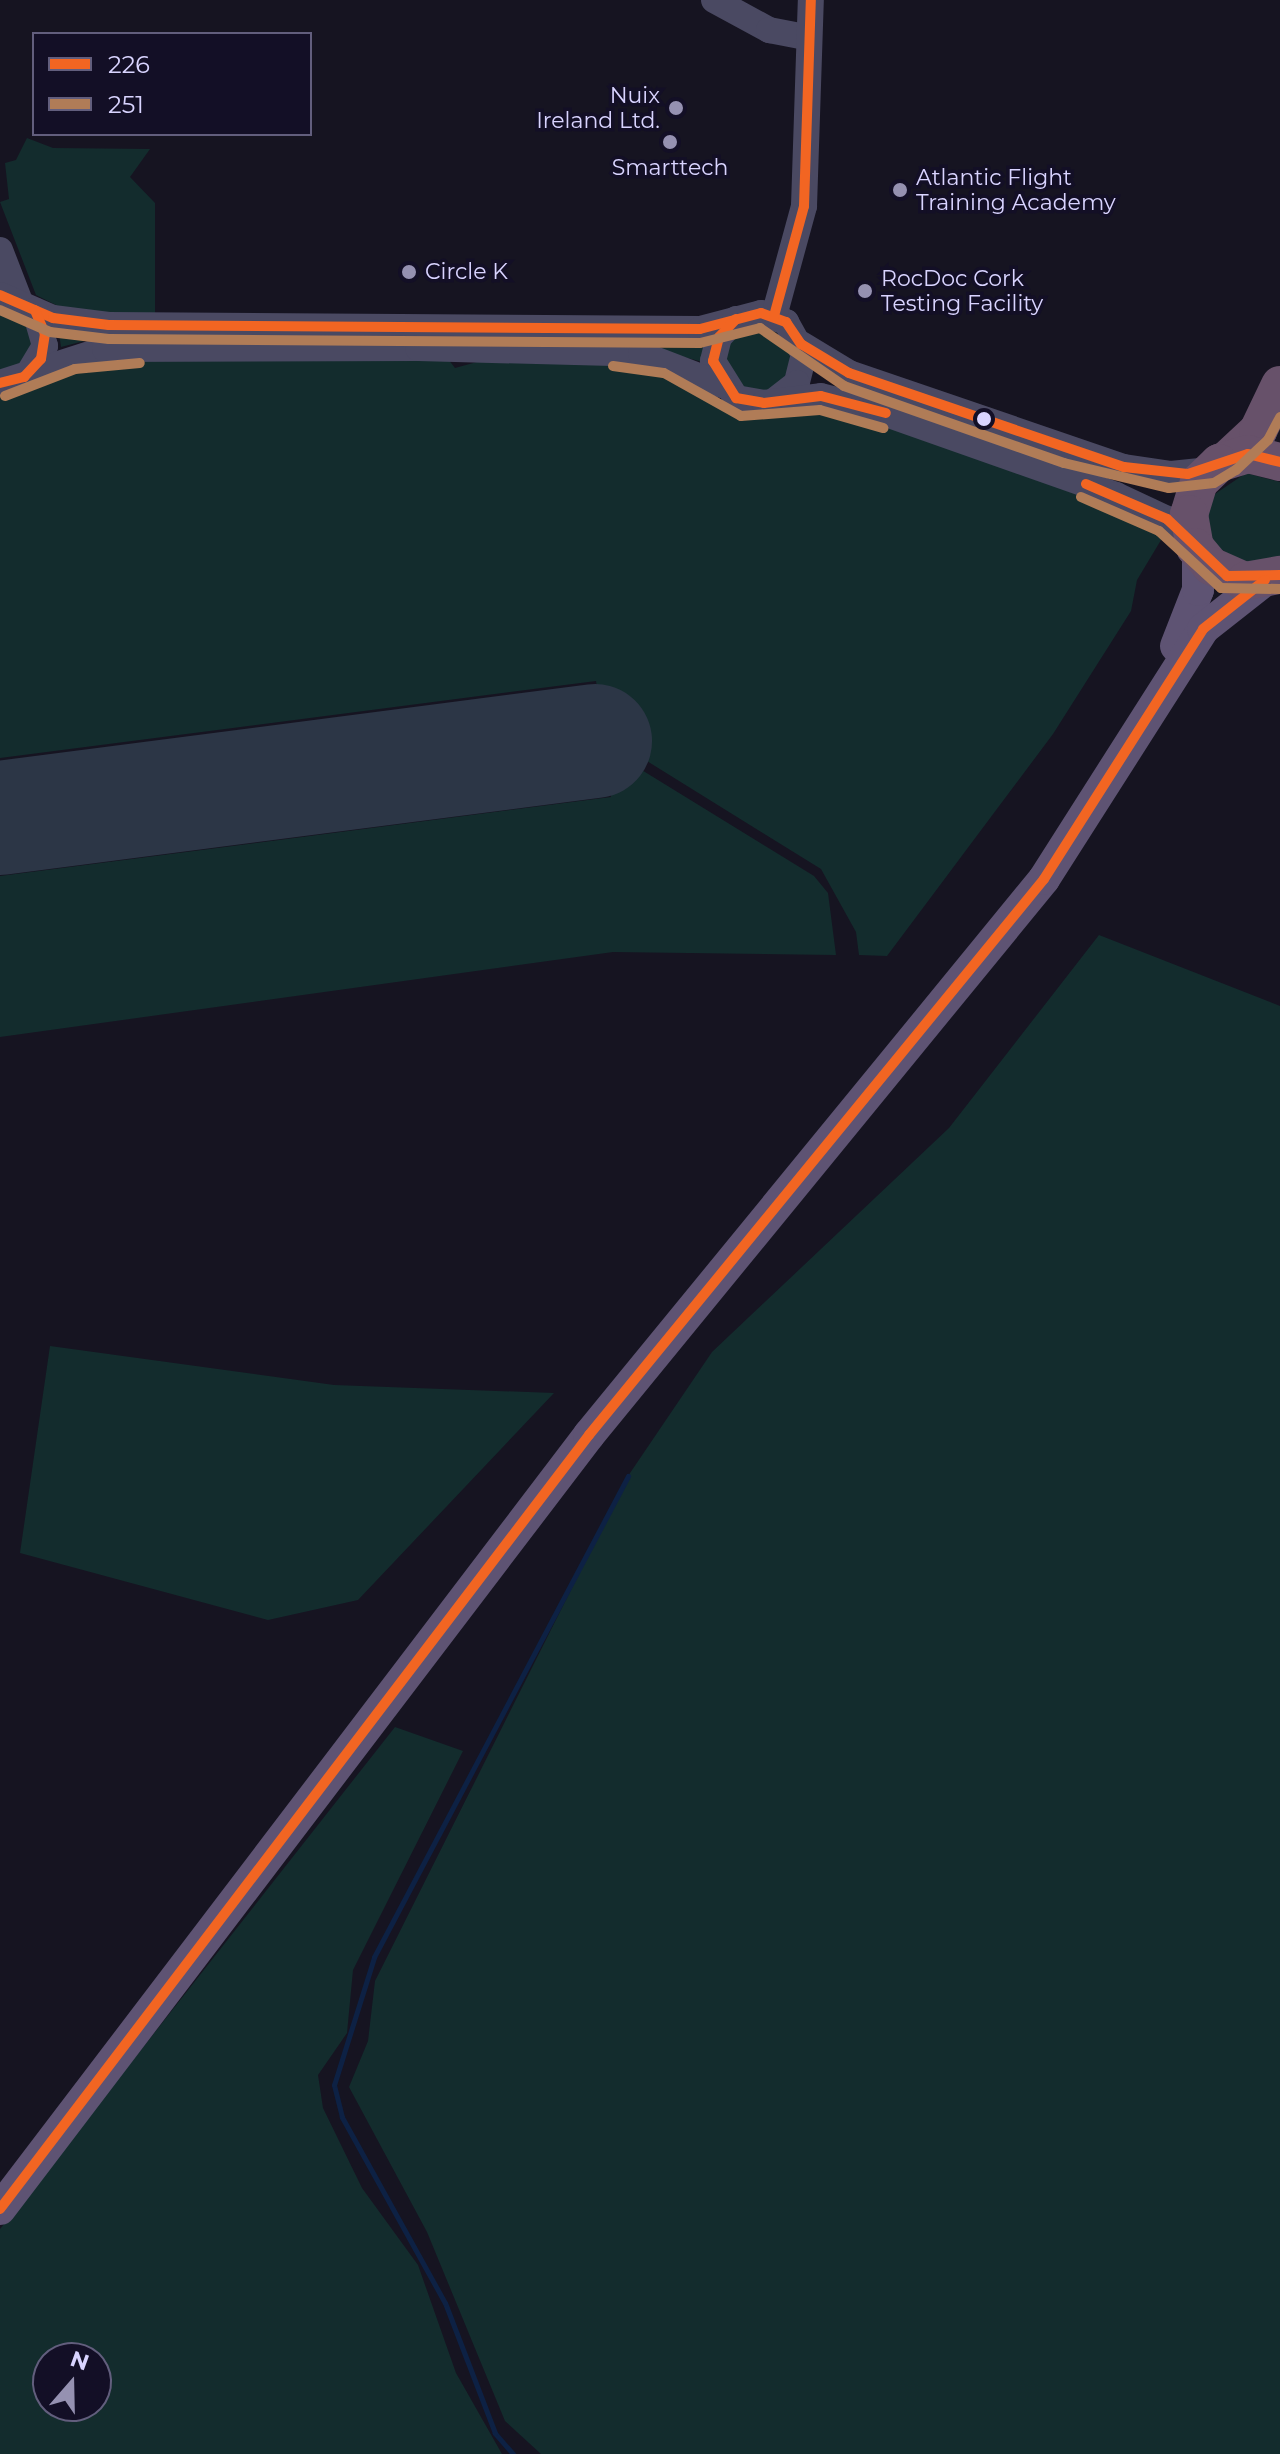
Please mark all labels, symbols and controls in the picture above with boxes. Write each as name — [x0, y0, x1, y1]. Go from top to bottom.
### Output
legend — [32, 32, 312, 136]
text: 226 — [108, 50, 150, 79]
place label: Nuix Ireland Ltd. — [536, 82, 660, 134]
text: 251 — [108, 90, 144, 119]
marker: Nuix Ireland Ltd. — [667, 99, 685, 117]
marker: Smarttech — [661, 133, 679, 151]
place label: Smarttech — [612, 155, 728, 181]
place label: Atlantic Flight Training Academy — [916, 164, 1116, 216]
marker: Atlantic Flight Training Academy — [891, 181, 909, 199]
place label: Circle K — [425, 259, 508, 285]
marker: Circle K — [400, 263, 418, 281]
place label: RocDoc Cork Testing Facility — [881, 265, 1043, 316]
marker: RocDoc Cork Testing Facility — [856, 282, 874, 300]
unlabelled marker — [976, 411, 992, 427]
north arrow — [32, 2342, 112, 2422]
text: N — [67, 2345, 93, 2377]

